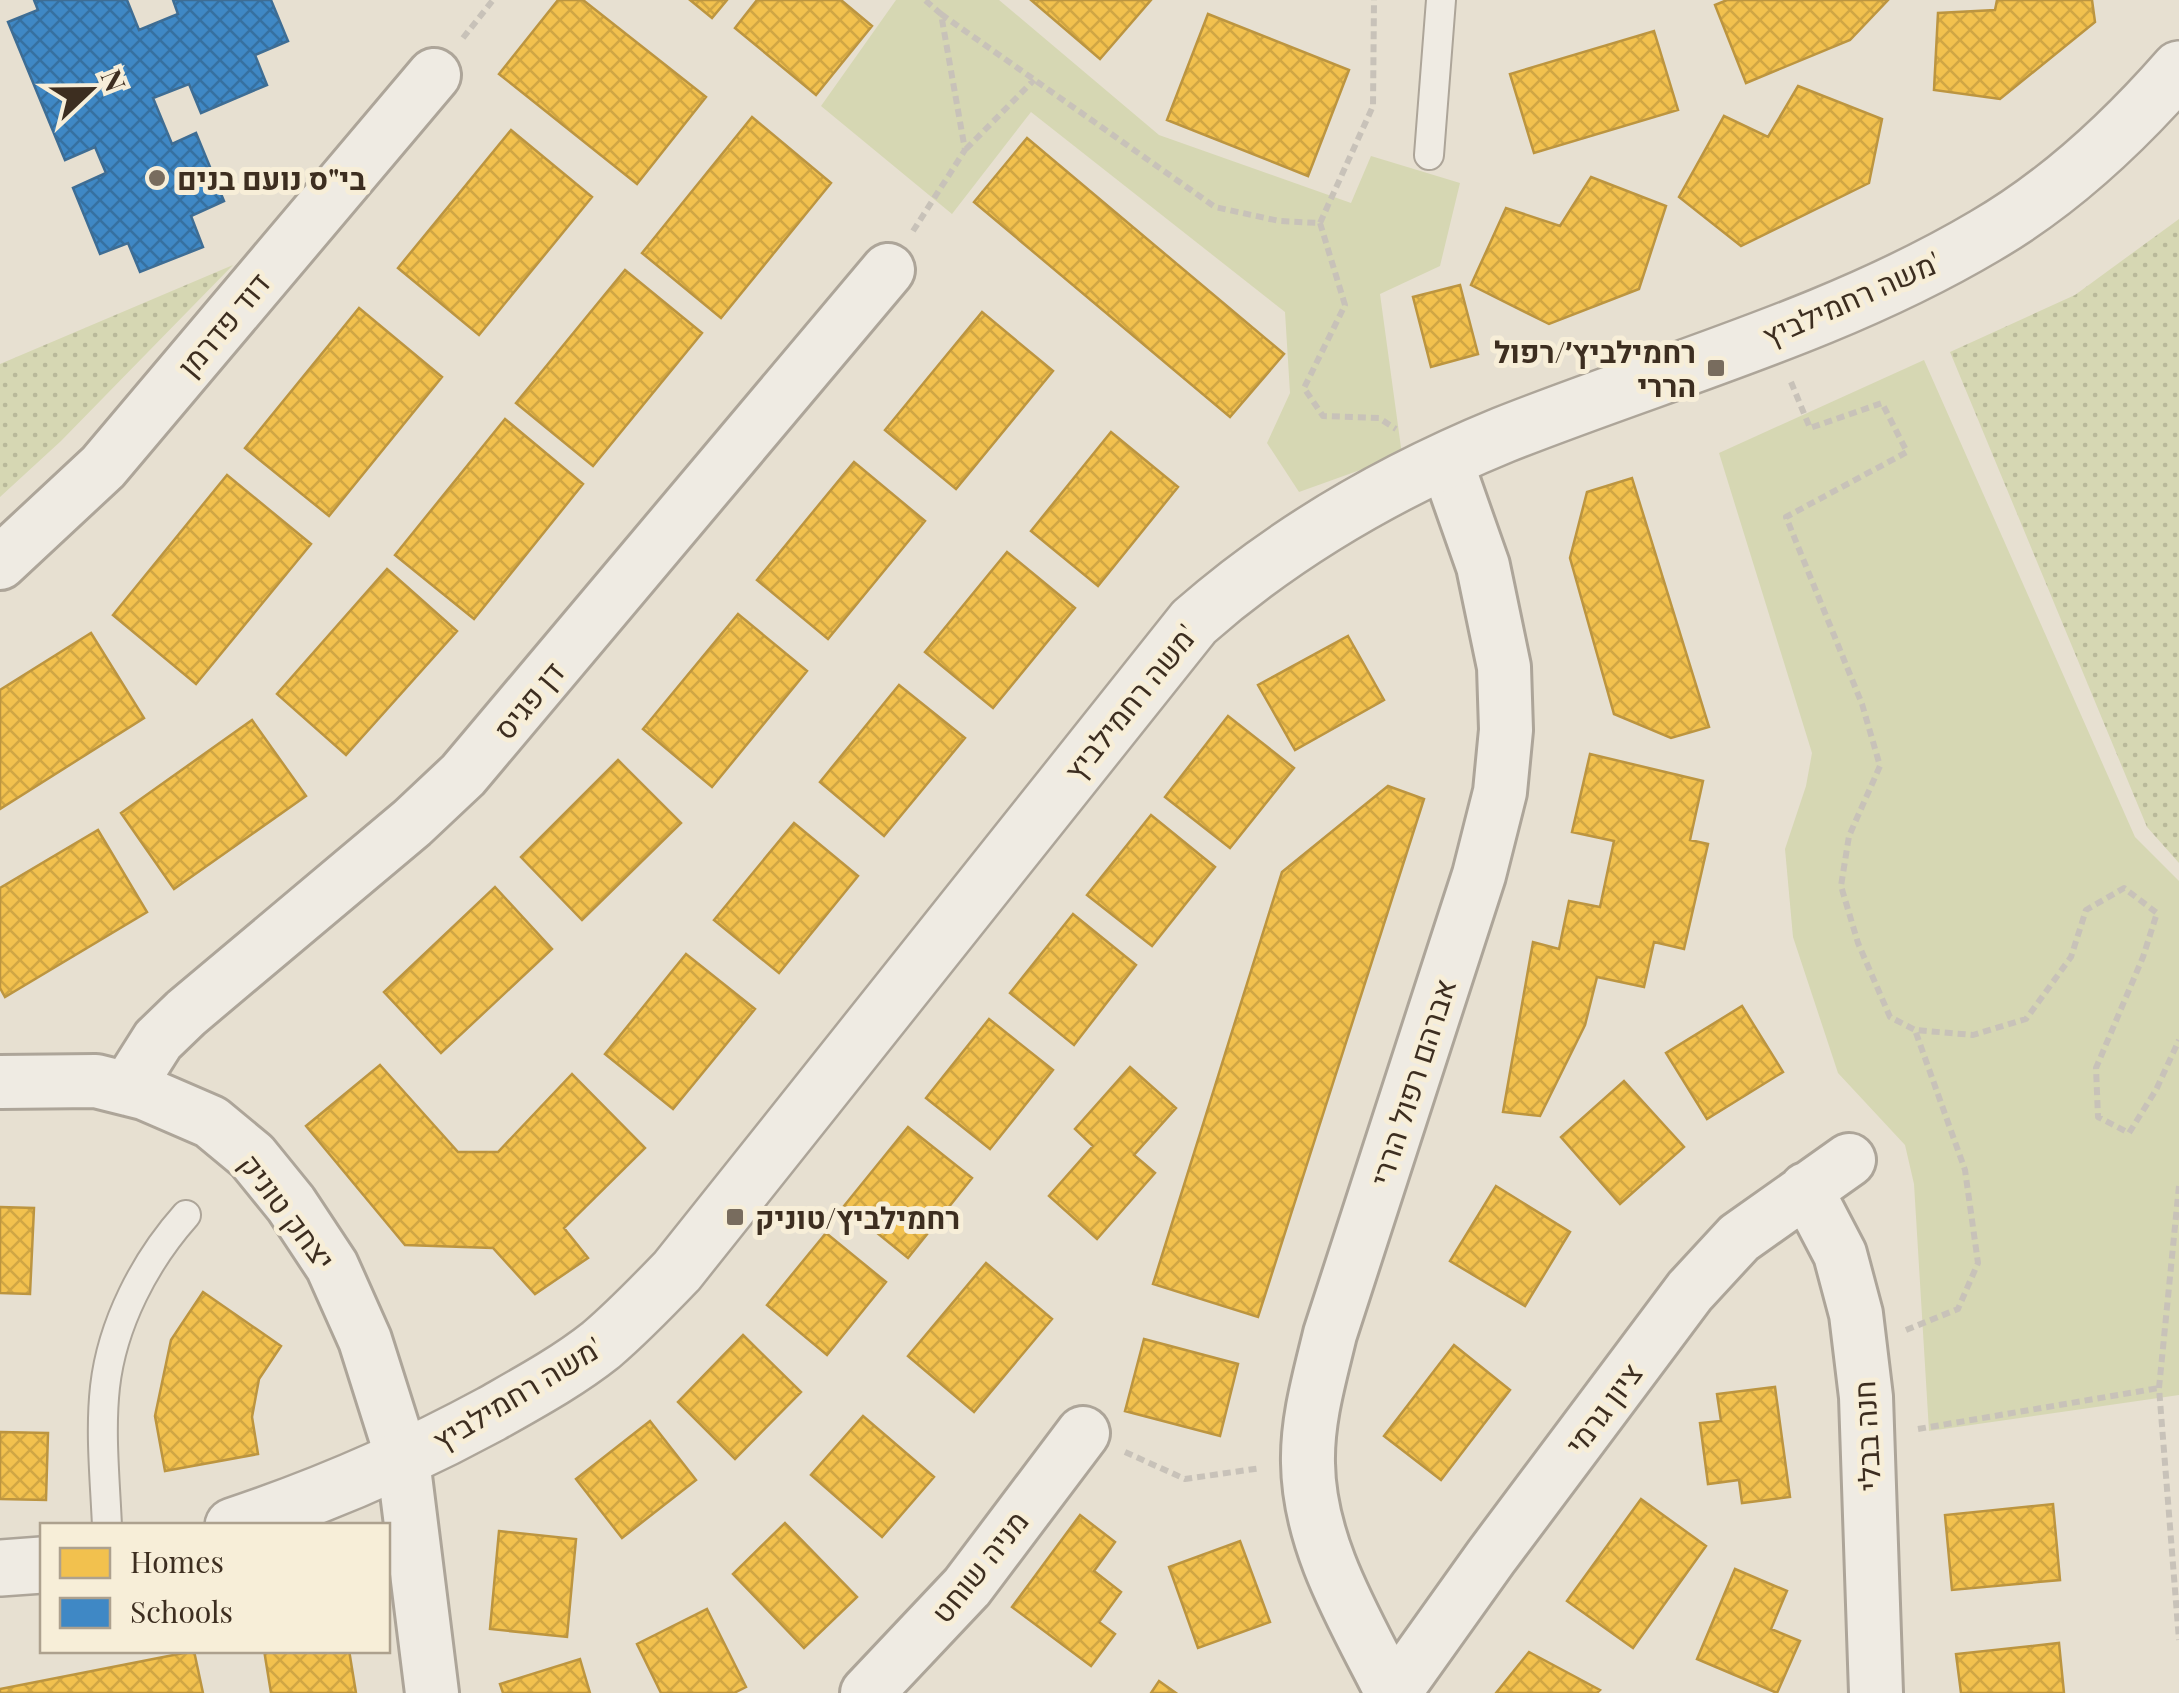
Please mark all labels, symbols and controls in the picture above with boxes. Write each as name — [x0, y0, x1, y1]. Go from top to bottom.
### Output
north arrow — [40, 40, 140, 140]
text: N — [94, 64, 136, 96]
place label: בי"ס נועם בנים — [177, 158, 366, 198]
marker: בי"ס נועם בנים — [146, 167, 168, 189]
street label: משה רחמילביץ' — [1756, 241, 1946, 355]
street label: דוד פדרמן — [168, 263, 278, 385]
place label: רחמילביץ׳/רפול הררי — [1494, 331, 1696, 405]
marker: רחמילביץ׳/רפול הררי — [1705, 357, 1727, 379]
street label: משה רחמילביץ' — [1054, 615, 1206, 789]
street label: דן פגיס — [484, 653, 572, 747]
street label: אברהם רפול הררי — [1360, 973, 1464, 1191]
street label: יצחק טוניק — [231, 1145, 345, 1277]
place label: רחמילביץ/טוניק — [755, 1197, 960, 1237]
marker: רחמילביץ/טוניק — [724, 1206, 746, 1228]
street label: משה רחמילביץ' — [425, 1327, 609, 1459]
street label: ציון גרמי — [1555, 1354, 1651, 1462]
street label: חנה בבלי — [1843, 1380, 1889, 1492]
street label: מניה שוחט — [921, 1502, 1037, 1630]
legend — [40, 1523, 390, 1653]
text: Homes — [130, 1541, 224, 1581]
text: Schools — [130, 1591, 233, 1631]

